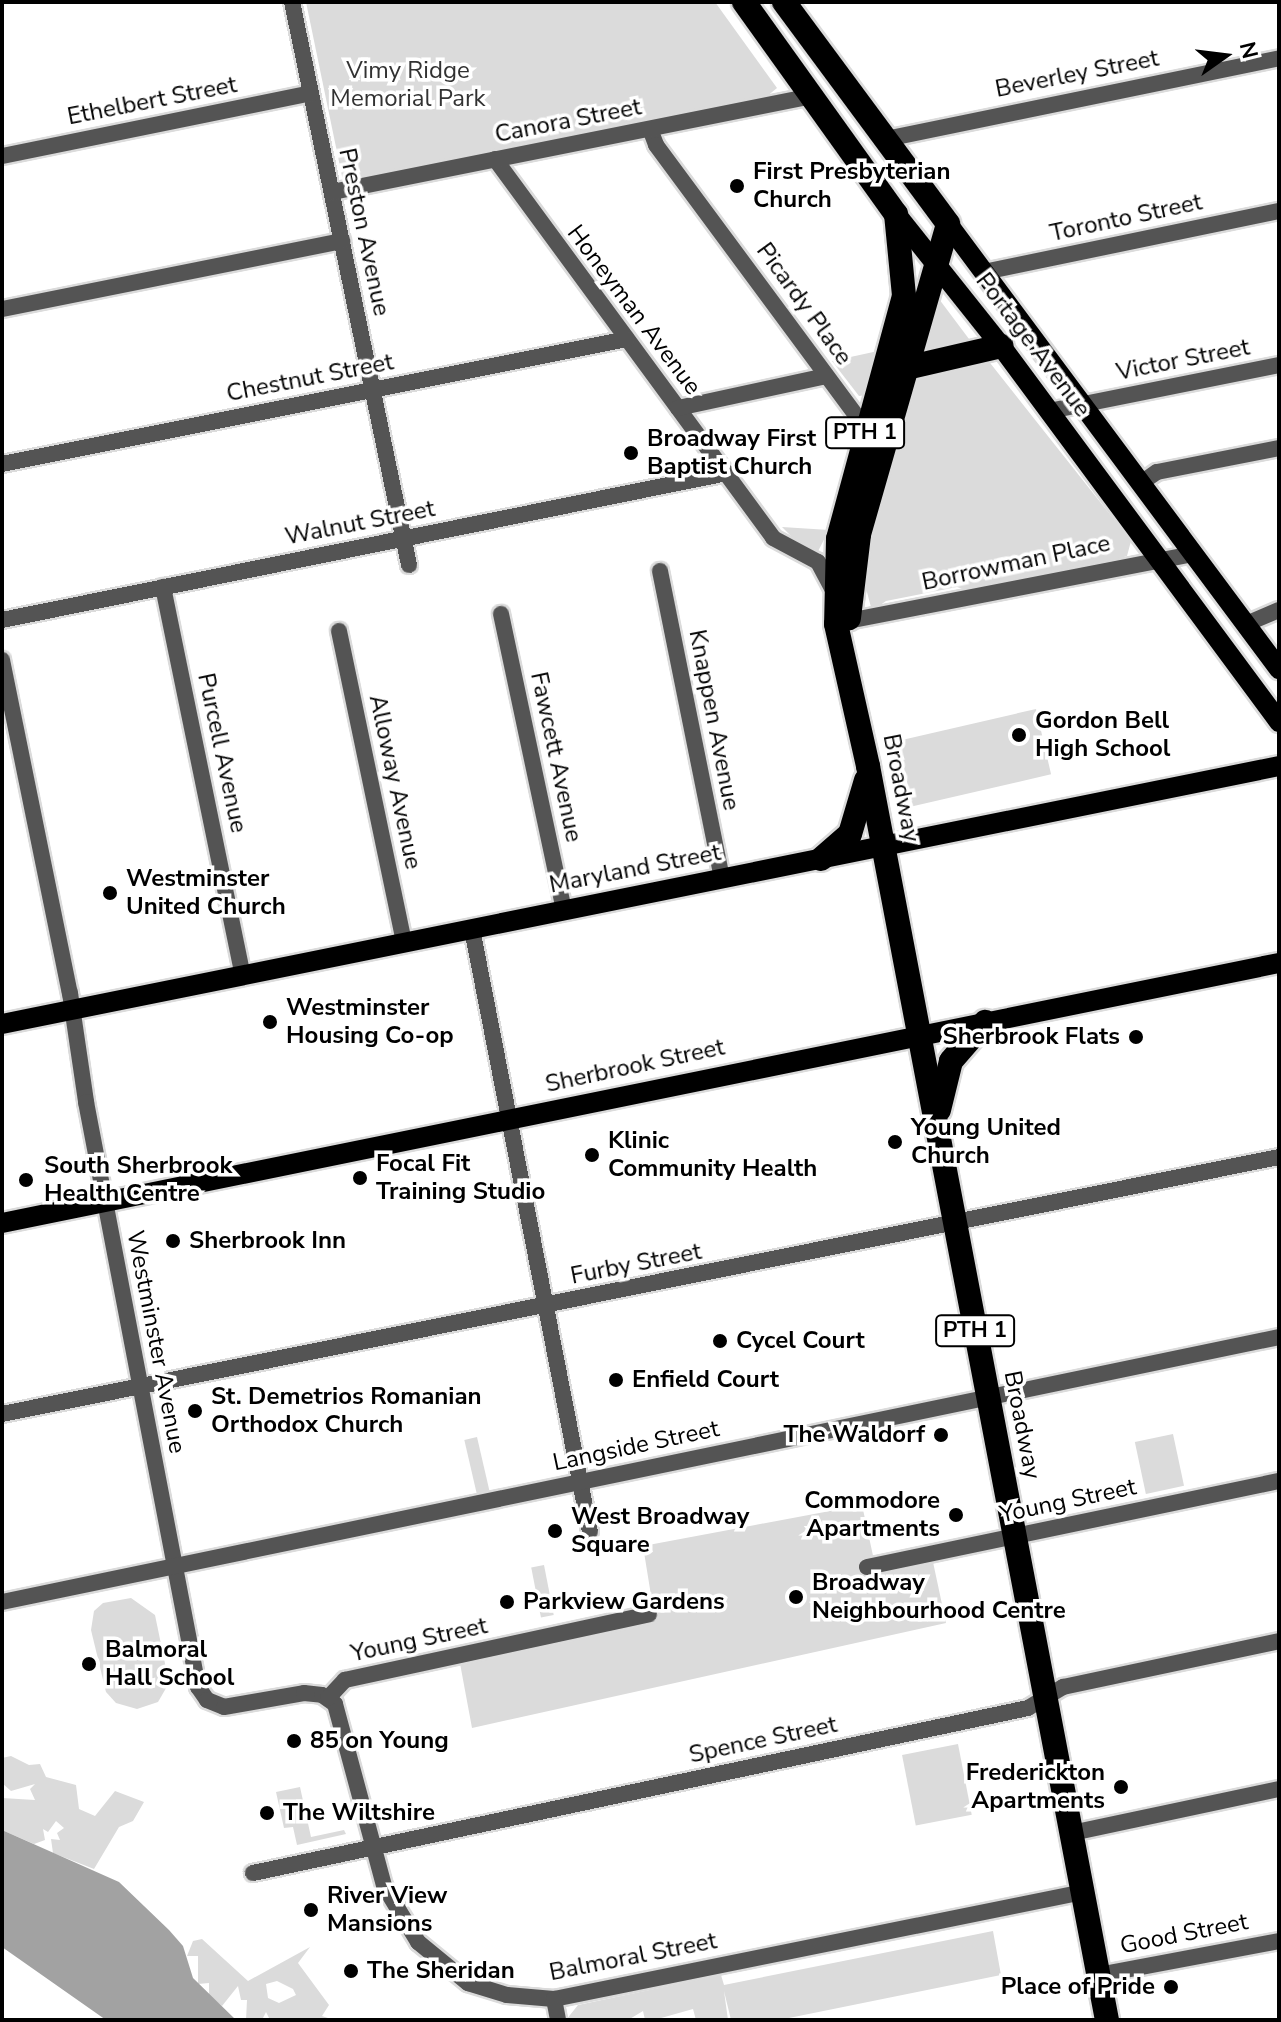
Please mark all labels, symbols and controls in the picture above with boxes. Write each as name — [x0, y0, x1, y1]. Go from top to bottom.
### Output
north arrow — [1185, 16, 1265, 96]
text: N — [1232, 39, 1265, 62]
street label: Beverley Street — [993, 44, 1161, 104]
park label: Vimy Ridge Memorial Park — [330, 57, 486, 113]
street label: Ethelbert Street — [65, 70, 239, 132]
street label: Canora Street — [492, 93, 644, 149]
street label: Preston Avenue — [332, 146, 396, 318]
place label: First Presbyterian Church — [753, 158, 950, 214]
marker: First Presbyterian Church — [728, 177, 746, 195]
street label: Toronto Street — [1047, 188, 1205, 248]
street label: Honeyman Avenue — [561, 220, 707, 400]
street label: Picardy Place — [750, 237, 858, 371]
street label: Portage Avenue — [969, 267, 1097, 423]
street label: Victor Street — [1114, 333, 1252, 387]
street label: Chestnut Street — [224, 348, 396, 408]
road number: PTH 1 — [825, 415, 905, 451]
place label: Broadway First Baptist Church — [647, 425, 816, 481]
marker: Broadway First Baptist Church — [622, 444, 640, 462]
street label: Walnut Street — [283, 494, 437, 552]
street label: Borrowman Place — [919, 529, 1113, 597]
street label: Knappen Avenue — [682, 627, 746, 813]
street label: Fawcett Avenue — [524, 669, 588, 845]
street label: Purcell Avenue — [191, 670, 253, 836]
street label: Alloway Avenue — [362, 692, 428, 872]
place label: Gordon Bell High School — [1035, 707, 1171, 763]
marker: Gordon Bell High School — [1010, 726, 1028, 744]
street label: Broadway — [876, 731, 926, 845]
street label: Maryland Street — [547, 838, 723, 900]
place label: Westminster United Church — [126, 865, 286, 921]
marker: Westminster United Church — [101, 884, 119, 902]
place label: Westminster Housing Co-op — [286, 994, 454, 1050]
marker: Westminster Housing Co-op — [261, 1013, 279, 1031]
place label: Sherbrook Flats — [943, 1023, 1120, 1051]
marker: Sherbrook Flats — [1127, 1028, 1145, 1046]
street label: Sherbrook Street — [543, 1033, 727, 1099]
place label: Young United Church — [911, 1114, 1061, 1170]
place label: Klinic Community Health — [608, 1127, 817, 1183]
marker: Young United Church — [886, 1133, 904, 1151]
marker: Klinic Community Health — [583, 1146, 601, 1164]
place label: Focal Fit Training Studio — [376, 1150, 545, 1206]
place label: South Sherbrook Health Centre — [44, 1152, 232, 1208]
marker: South Sherbrook Health Centre — [15, 1169, 37, 1191]
marker: Focal Fit Training Studio — [351, 1169, 369, 1187]
place label: Sherbrook Inn — [189, 1227, 346, 1255]
street label: Westminster Avenue — [120, 1228, 192, 1456]
marker: Sherbrook Inn — [164, 1232, 182, 1250]
street label: Furby Street — [568, 1237, 704, 1291]
road number: PTH 1 — [935, 1313, 1015, 1349]
place label: Cycel Court — [736, 1327, 865, 1355]
marker: Cycel Court — [711, 1332, 729, 1350]
place label: Enfield Court — [632, 1366, 779, 1394]
street label: Broadway — [997, 1368, 1047, 1482]
marker: Enfield Court — [607, 1371, 625, 1389]
place label: St. Demetrios Romanian Orthodox Church — [211, 1383, 482, 1439]
marker: St. Demetrios Romanian Orthodox Church — [186, 1402, 204, 1420]
street label: Langside Street — [550, 1414, 722, 1478]
place label: The Waldorf — [784, 1421, 925, 1449]
marker: The Waldorf — [932, 1426, 950, 1444]
street label: Young Street — [997, 1473, 1139, 1529]
place label: Commodore Apartments — [804, 1487, 940, 1543]
place label: West Broadway Square — [571, 1503, 749, 1559]
marker: Commodore Apartments — [947, 1506, 965, 1524]
marker: West Broadway Square — [546, 1522, 564, 1540]
place label: Broadway Neighbourhood Centre — [812, 1569, 1066, 1625]
place label: Parkview Gardens — [523, 1588, 725, 1616]
marker: Broadway Neighbourhood Centre — [787, 1588, 805, 1606]
marker: Parkview Gardens — [498, 1593, 516, 1611]
street label: Young Street — [348, 1612, 490, 1668]
place label: Balmoral Hall School — [105, 1636, 234, 1692]
marker: Balmoral Hall School — [80, 1655, 98, 1673]
street label: Spence Street — [686, 1710, 840, 1770]
place label: 85 on Young — [310, 1727, 449, 1755]
marker: 85 on Young — [285, 1732, 303, 1750]
place label: Frederickton Apartments — [966, 1759, 1105, 1815]
marker: Frederickton Apartments — [1112, 1778, 1130, 1796]
place label: The Wiltshire — [283, 1799, 435, 1827]
marker: The Wiltshire — [258, 1804, 276, 1822]
place label: River View Mansions — [327, 1882, 447, 1938]
marker: River View Mansions — [302, 1901, 320, 1919]
street label: Good Street — [1118, 1907, 1250, 1961]
street label: Balmoral Street — [547, 1927, 719, 1987]
place label: The Sheridan — [367, 1957, 515, 1985]
marker: The Sheridan — [342, 1962, 360, 1980]
place label: Place of Pride — [1001, 1973, 1155, 2001]
marker: Place of Pride — [1162, 1978, 1180, 1996]

